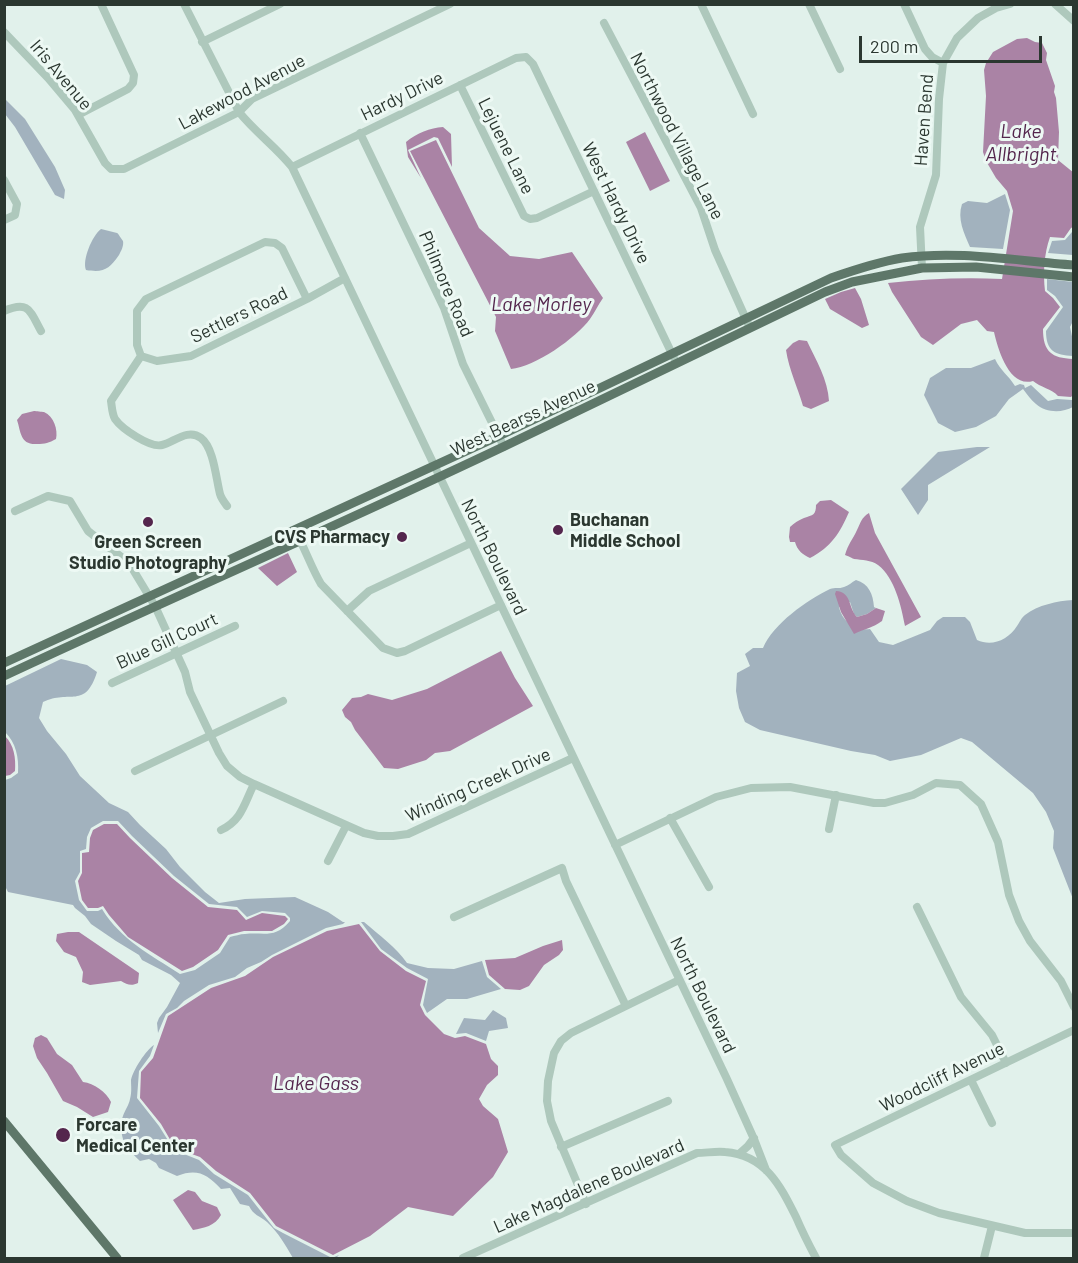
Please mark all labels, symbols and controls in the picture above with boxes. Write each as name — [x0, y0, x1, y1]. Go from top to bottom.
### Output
scale bar — [862, 24, 1045, 62]
street label: Iris Avenue — [25, 35, 97, 115]
text: 200 m — [870, 35, 918, 57]
street label: Northwood Village Lane — [625, 49, 729, 223]
street label: Lakewood Avenue — [175, 50, 309, 134]
street label: Hardy Drive — [357, 67, 447, 125]
street label: Haven Bend — [910, 73, 938, 167]
street label: Lejuene Lane — [473, 94, 539, 198]
water label: Lake Allbright — [985, 119, 1057, 166]
street label: West Hardy Drive — [577, 139, 655, 267]
street label: Philmore Road — [414, 228, 478, 340]
street label: Settlers Road — [187, 282, 291, 348]
water label: Lake Morley — [491, 292, 591, 316]
street label: West Bearss Avenue — [447, 375, 599, 461]
street label: North Boulevard — [457, 495, 531, 619]
place label: Buchanan Middle School — [570, 509, 680, 552]
marker: Green Screen Studio Photography — [141, 515, 155, 529]
marker: Buchanan Middle School — [551, 523, 565, 537]
place label: CVS Pharmacy — [274, 526, 390, 548]
marker: CVS Pharmacy — [395, 530, 409, 544]
place label: Green Screen Studio Photography — [69, 531, 227, 574]
street label: Blue Gill Court — [113, 608, 221, 674]
street label: Winding Creek Drive — [402, 743, 554, 827]
street label: North Boulevard — [666, 933, 740, 1057]
street label: Woodcliff Avenue — [876, 1037, 1008, 1117]
water label: Lake Gass — [273, 1071, 359, 1095]
place label: Forcare Medical Center — [76, 1114, 195, 1156]
marker: Forcare Medical Center — [54, 1126, 72, 1144]
street label: Lake Magdalene Boulevard — [490, 1134, 688, 1238]

